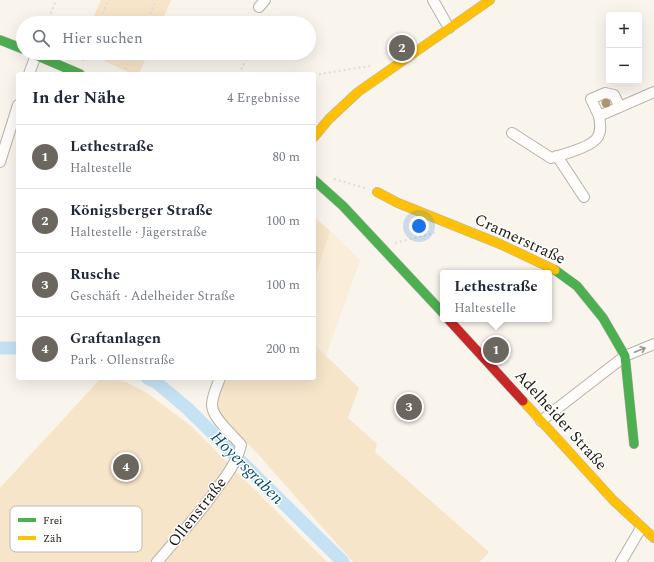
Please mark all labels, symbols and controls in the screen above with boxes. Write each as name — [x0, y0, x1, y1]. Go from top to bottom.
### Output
map controls — [606, 12, 642, 84]
button: + — [606, 12, 642, 48]
search box — [16, 16, 316, 60]
icon: search — [30, 27, 52, 49]
text: Hier suchen — [62, 27, 143, 50]
pin: 2 — [389, 33, 415, 63]
button: − — [606, 48, 642, 84]
text: In der Nähe — [32, 85, 125, 111]
text: 4 Ergebnisse — [227, 88, 300, 108]
text: Lethestraße — [70, 135, 154, 158]
text: 1 — [41, 147, 49, 167]
text: 80 m — [273, 147, 300, 167]
text: Haltestelle — [70, 158, 132, 178]
text: Königsberger Straße — [70, 199, 213, 222]
street label: Cramerstraße — [470, 207, 570, 271]
text: 2 — [41, 211, 49, 231]
text: 100 m — [266, 211, 300, 231]
your location — [409, 216, 429, 236]
text: Haltestelle · Jägerstraße — [70, 222, 207, 242]
text: Rusche — [70, 263, 120, 286]
popup — [440, 270, 552, 322]
text: 3 — [41, 275, 49, 295]
text: 100 m — [266, 275, 300, 295]
text: Lethestraße — [454, 275, 538, 298]
text: Geschäft · Adelheider Straße — [70, 286, 235, 306]
text: Haltestelle — [454, 298, 516, 318]
text: Graftanlagen — [70, 327, 161, 350]
pin: 1 — [483, 335, 509, 365]
text: 4 — [41, 339, 49, 359]
text: 200 m — [266, 339, 300, 359]
one-way arrow — [633, 346, 645, 353]
text: Park · Ollenstraße — [70, 350, 175, 370]
street label: Adelheider Straße — [509, 364, 613, 476]
pin: 3 — [396, 392, 422, 422]
water label: Hoyersgraben — [204, 425, 290, 511]
pin: 4 — [113, 452, 139, 482]
street label: Ollenstraße — [162, 472, 232, 552]
legend — [10, 506, 142, 552]
text: Frei — [43, 512, 63, 529]
text: Zäh — [43, 530, 62, 547]

